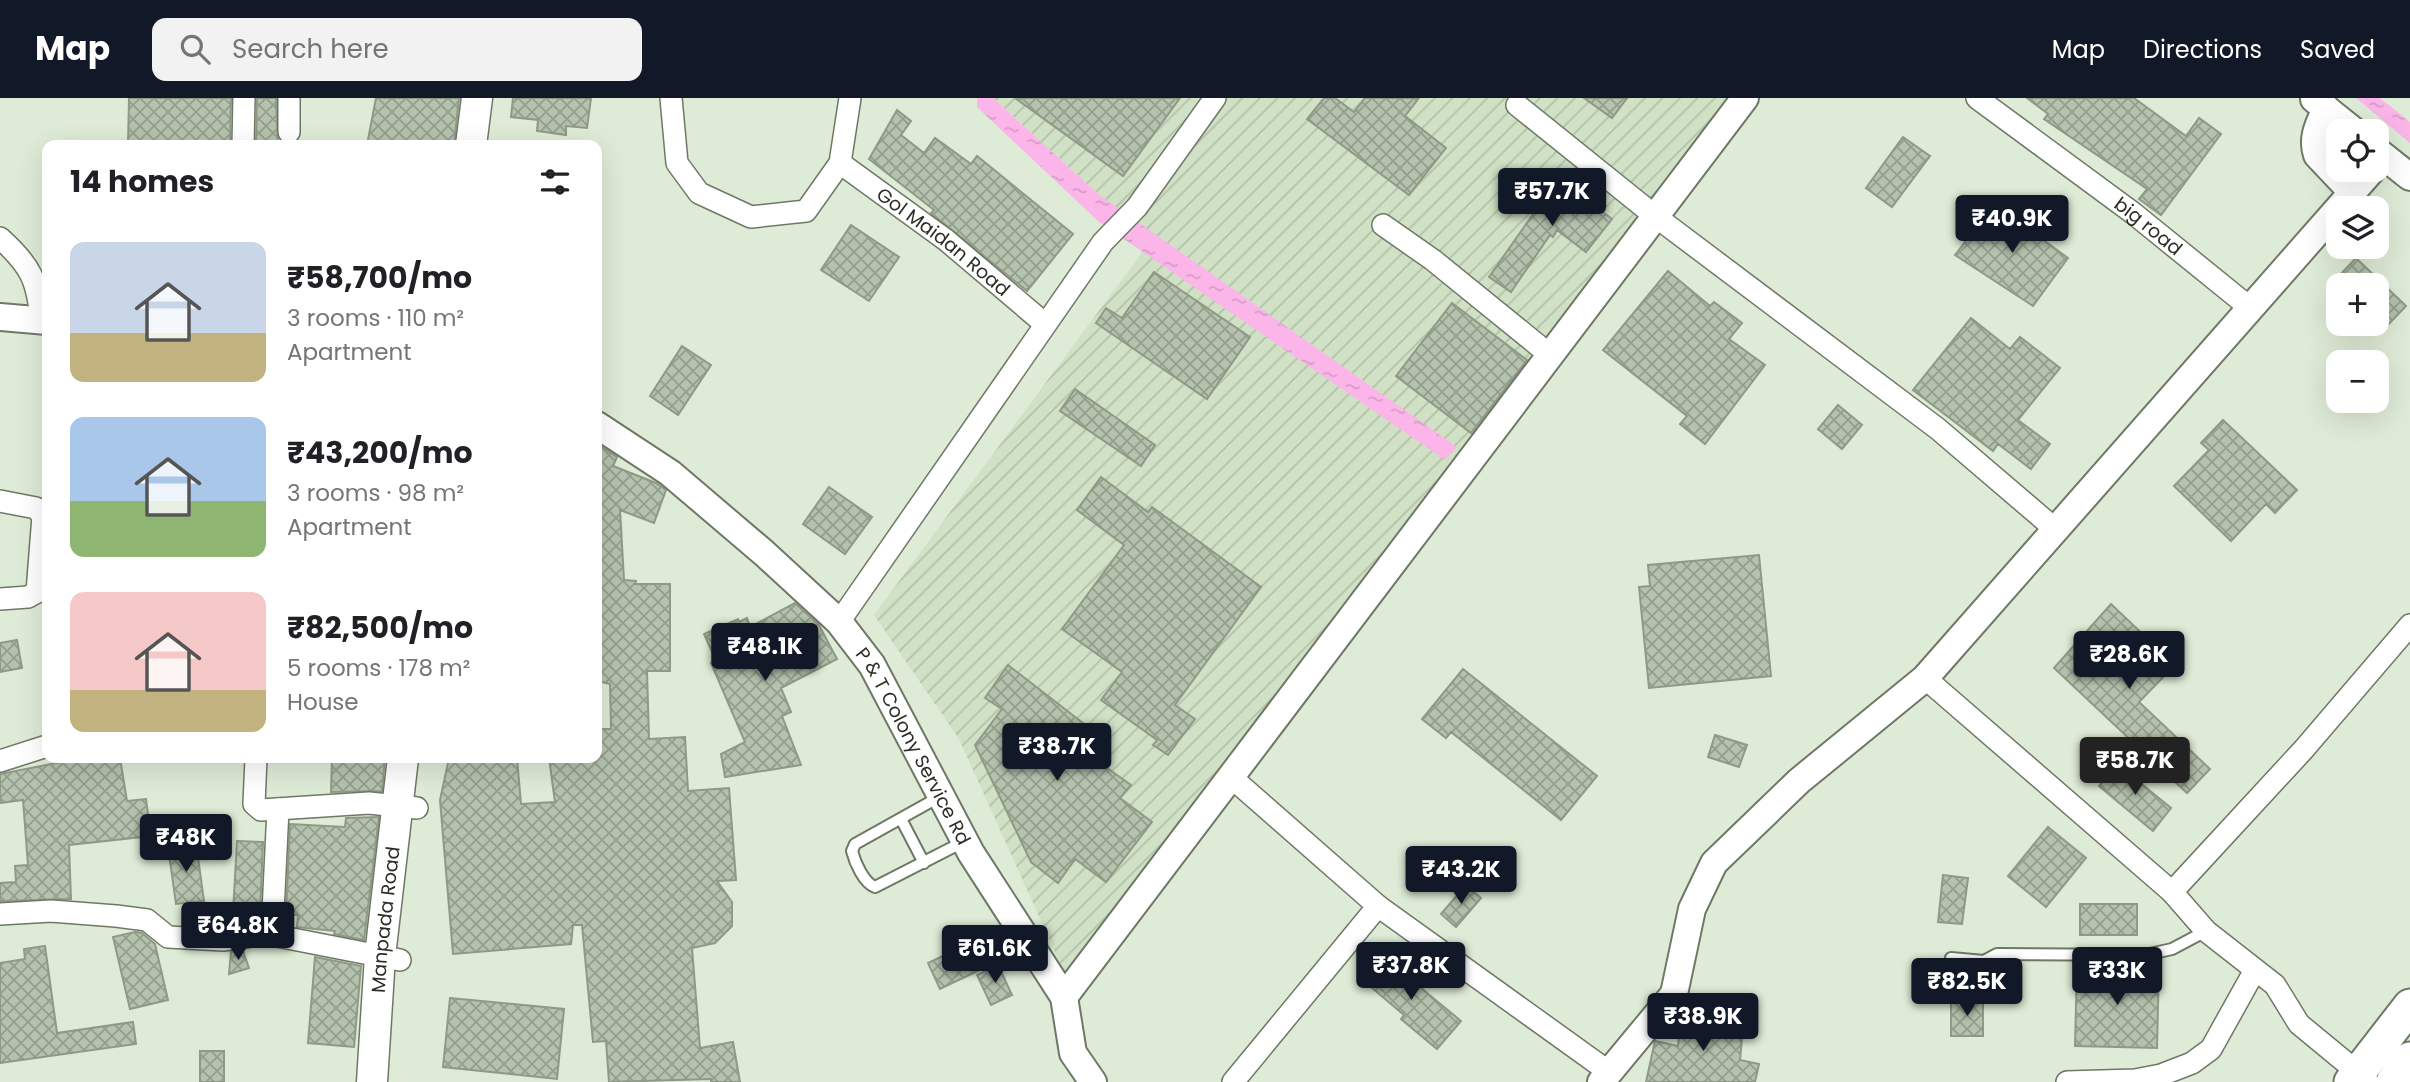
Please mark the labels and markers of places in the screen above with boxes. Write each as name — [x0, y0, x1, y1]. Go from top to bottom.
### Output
pin: ₹57.7K — [1495, 169, 1609, 228]
pin: ₹40.9K — [1955, 195, 2069, 255]
pin: ₹48.1K — [708, 624, 822, 683]
pin: ₹28.6K — [2072, 632, 2186, 691]
pin: ₹38.7K — [1000, 724, 1114, 783]
pin: ₹58.7K — [2078, 738, 2192, 797]
pin: ₹48K — [145, 814, 227, 874]
pin: ₹43.2K — [1404, 846, 1518, 906]
pin: ₹64.8K — [181, 902, 295, 962]
pin: ₹61.6K — [938, 926, 1052, 985]
pin: ₹37.8K — [1354, 942, 1468, 1002]
pin: ₹33K — [2076, 948, 2158, 1007]
pin: ₹82.5K — [1910, 958, 2024, 1018]
pin: ₹38.9K — [1646, 993, 1760, 1053]

